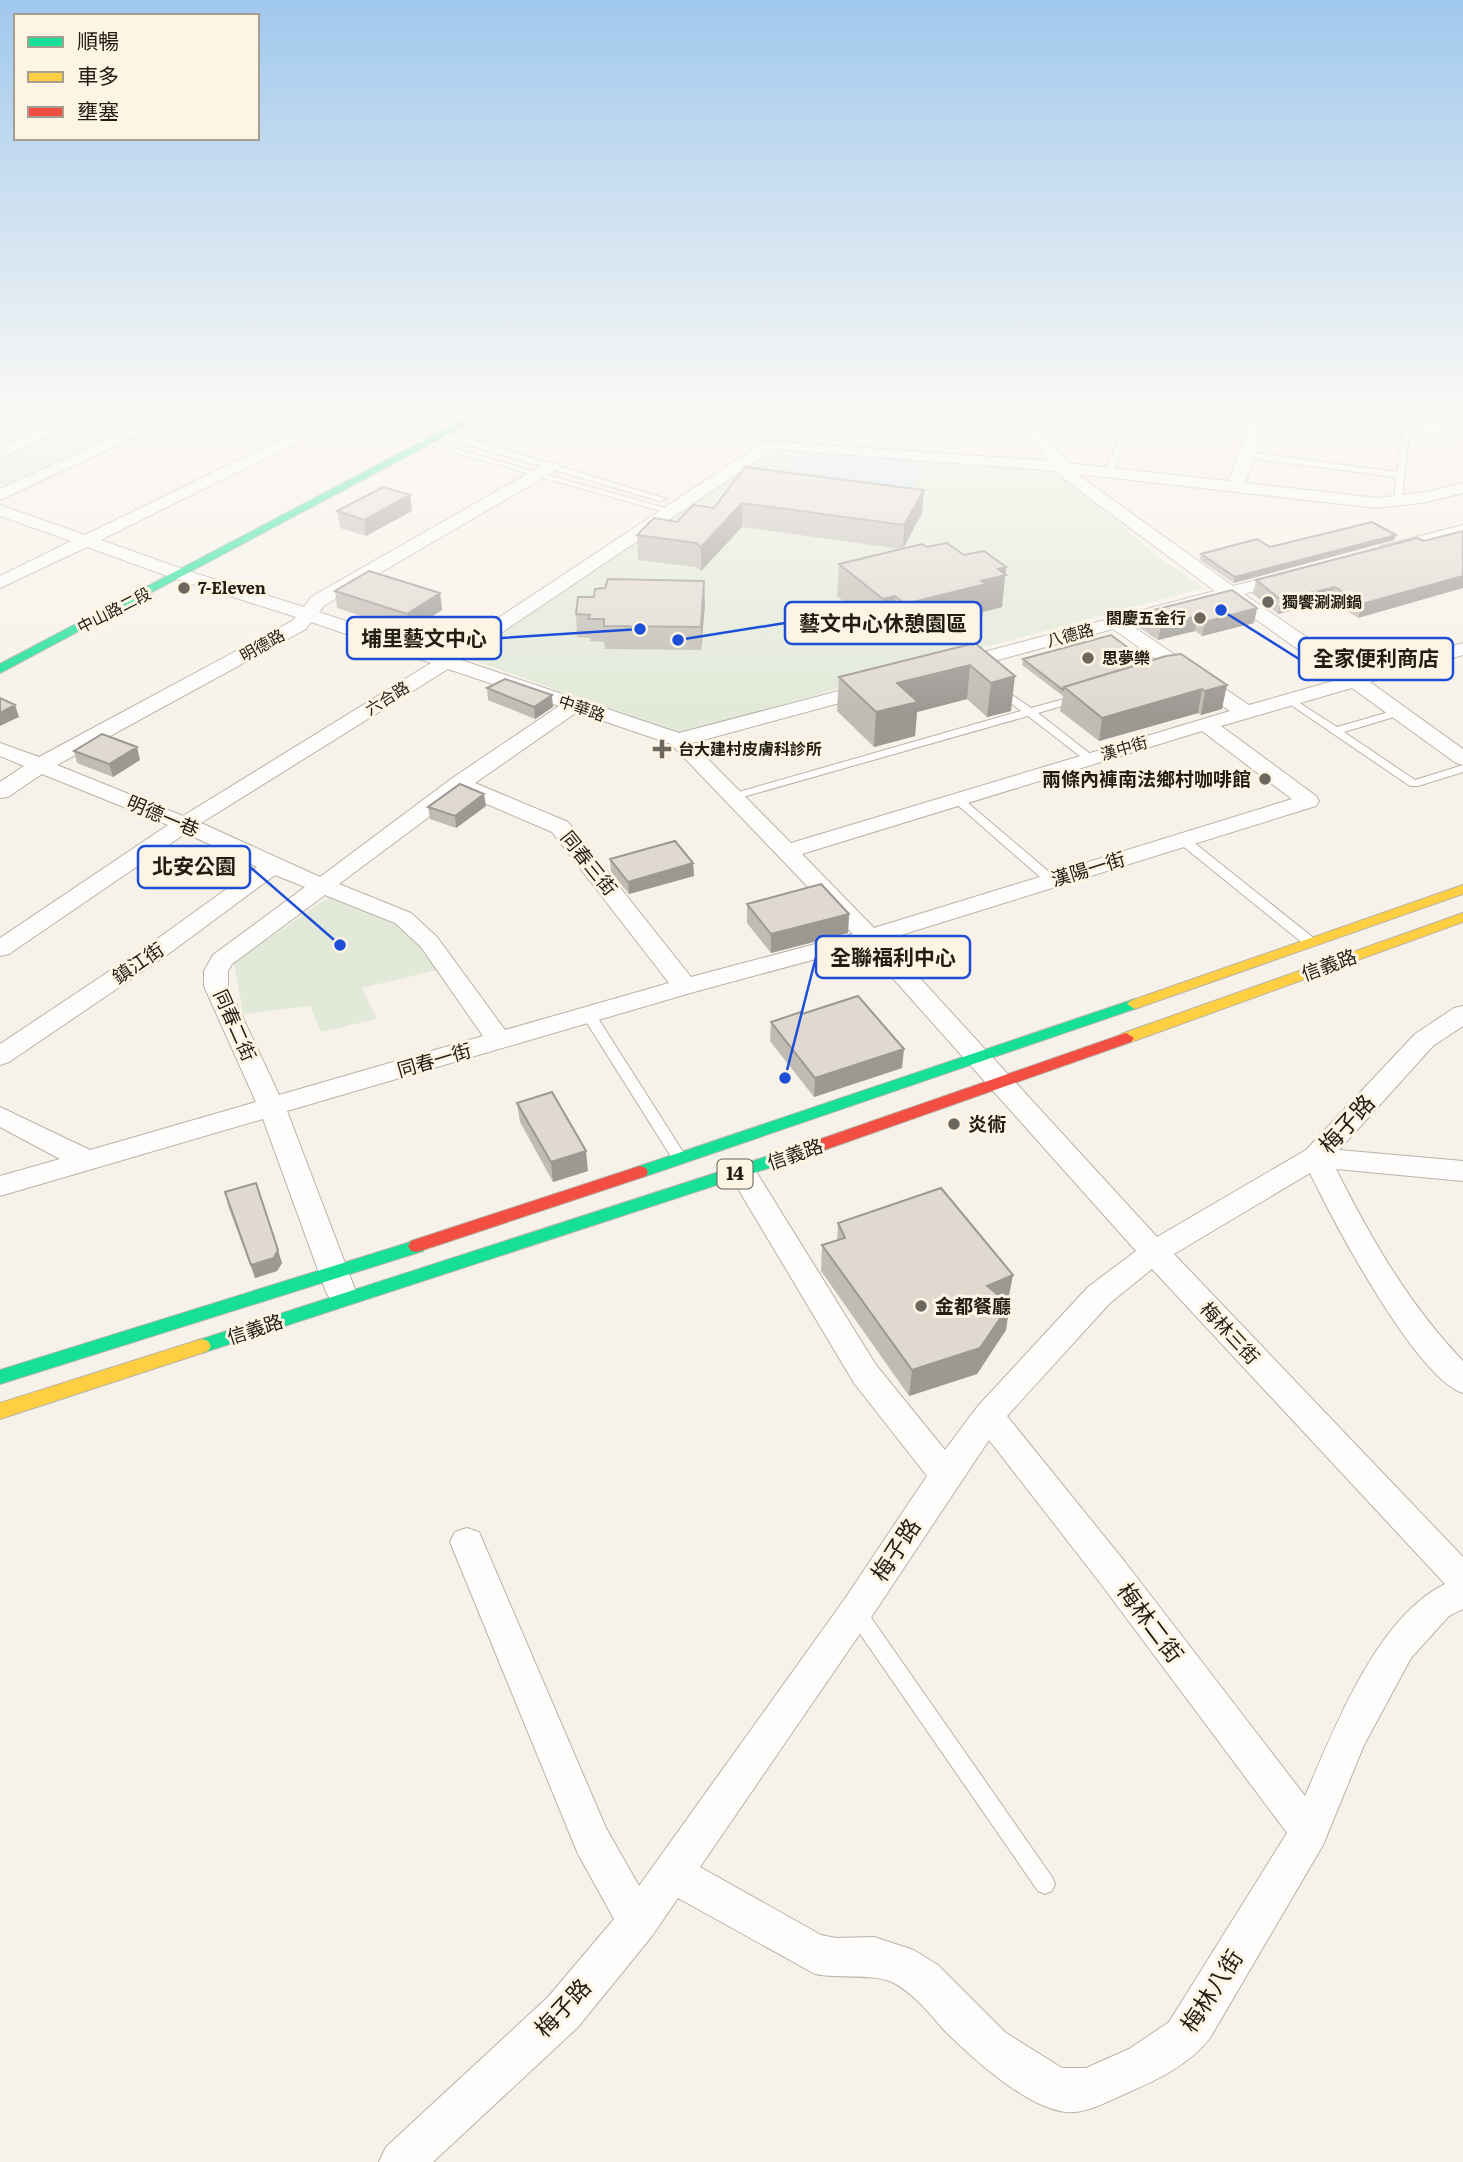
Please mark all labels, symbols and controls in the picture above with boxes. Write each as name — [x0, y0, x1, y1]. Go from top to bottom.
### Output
legend — [14, 14, 259, 140]
text: 順暢 — [77, 24, 119, 55]
text: 車多 — [77, 59, 119, 90]
text: 壅塞 — [77, 94, 119, 125]
place label: 7-Eleven — [198, 575, 266, 599]
street label: 中山路二段 — [72, 580, 155, 638]
marker: 7-Eleven — [176, 580, 192, 596]
place label: 獨饗涮涮鍋 — [1282, 589, 1362, 613]
marker: 獨饗涮涮鍋 — [1260, 594, 1276, 610]
callout: 藝文中心休憩園區 — [785, 602, 981, 644]
place label: 閤慶五金行 — [1106, 605, 1186, 629]
text: 藝文中心休憩園區 — [799, 606, 967, 637]
marker: 閤慶五金行 — [1192, 610, 1208, 626]
street label: 八德路 — [1043, 616, 1096, 652]
callout: 埔里藝文中心 — [347, 617, 501, 659]
text: 埔里藝文中心 — [361, 621, 487, 652]
street label: 明德路 — [235, 622, 288, 666]
callout: 全家便利商店 — [1299, 638, 1453, 680]
text: 全家便利商店 — [1313, 641, 1439, 672]
place label: 思夢樂 — [1102, 645, 1150, 669]
marker: 思夢樂 — [1080, 650, 1096, 666]
street label: 六合路 — [360, 674, 413, 720]
street label: 中華路 — [556, 688, 609, 726]
street label: 漢中街 — [1097, 729, 1150, 765]
place label: 台大建村皮膚科診所 — [678, 736, 822, 760]
marker: 台大建村皮膚科診所 — [652, 739, 672, 759]
place label: 兩條內褲南法鄉村咖啡館 — [1042, 764, 1251, 792]
marker: 兩條內褲南法鄉村咖啡館 — [1257, 771, 1273, 787]
street label: 明德一巷 — [123, 787, 204, 843]
street label: 同春三街 — [555, 824, 625, 901]
street label: 漢陽一街 — [1047, 844, 1128, 893]
callout: 北安公園 — [138, 846, 250, 888]
text: 北安公園 — [152, 849, 236, 880]
street label: 鎮江街 — [106, 935, 169, 990]
callout: 全聯福利中心 — [816, 936, 970, 978]
text: 全聯福利中心 — [830, 940, 956, 971]
street label: 信義路 — [1297, 941, 1360, 987]
street label: 同春二街 — [208, 984, 264, 1065]
street label: 同春一街 — [393, 1035, 474, 1083]
street label: 梅子路 — [1310, 1086, 1381, 1160]
place label: 炎術 — [968, 1109, 1006, 1137]
marker: 炎術 — [946, 1116, 962, 1132]
street label: 信義路 — [763, 1131, 826, 1176]
road number: 14 — [718, 1160, 752, 1189]
place label: 金都餐廳 — [935, 1291, 1011, 1319]
street label: 梅林三街 — [1195, 1295, 1267, 1370]
marker: 金都餐廳 — [913, 1298, 929, 1314]
street label: 信義路 — [223, 1306, 286, 1350]
street label: 梅子路 — [861, 1511, 927, 1587]
street label: 梅林二街 — [1110, 1575, 1193, 1669]
street label: 梅林八街 — [1171, 1942, 1250, 2038]
street label: 梅子路 — [526, 1970, 597, 2043]

